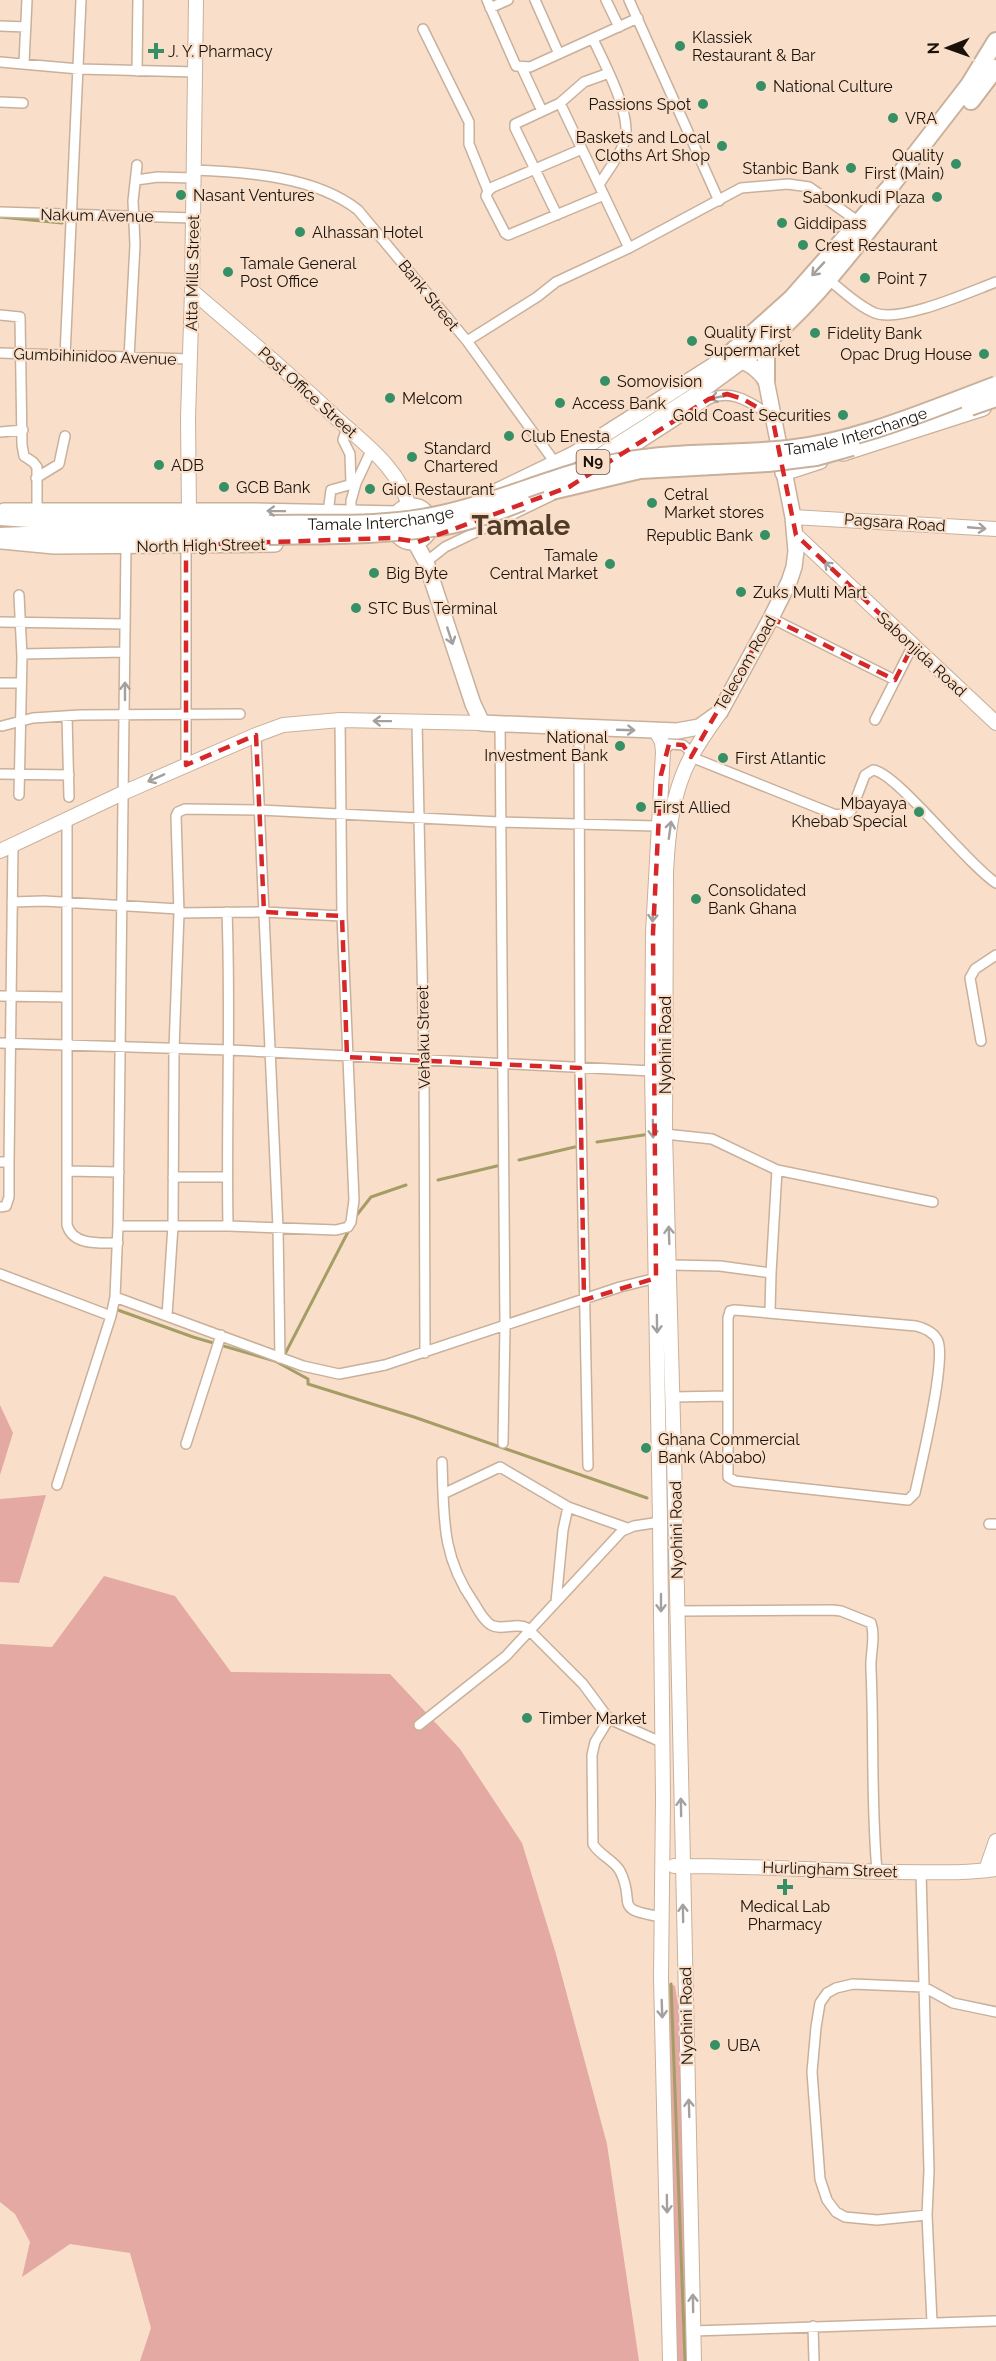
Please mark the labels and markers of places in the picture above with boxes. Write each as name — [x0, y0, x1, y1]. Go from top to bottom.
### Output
place label: Klassiek Restaurant & Bar — [692, 28, 816, 65]
marker: Klassiek Restaurant & Bar — [673, 39, 687, 53]
place label: J. Y. Pharmacy — [168, 42, 273, 61]
marker: J. Y. Pharmacy — [149, 44, 163, 58]
place label: National Culture — [773, 77, 893, 96]
marker: National Culture — [754, 79, 768, 93]
place label: Passions Spot — [588, 95, 692, 114]
marker: Passions Spot — [696, 97, 710, 111]
place label: VRA — [905, 109, 937, 128]
marker: VRA — [886, 111, 900, 125]
place label: Baskets and Local Cloths Art Shop — [576, 128, 711, 165]
marker: Baskets and Local Cloths Art Shop — [715, 139, 729, 153]
place label: Quality First (Main) — [864, 146, 944, 183]
marker: Quality First (Main) — [949, 157, 963, 171]
place label: Stanbic Bank — [743, 159, 840, 178]
marker: Stanbic Bank — [844, 161, 858, 175]
place label: Nasant Ventures — [193, 186, 315, 205]
marker: Nasant Ventures — [174, 188, 188, 202]
place label: Sabonkudi Plaza — [803, 188, 925, 207]
marker: Sabonkudi Plaza — [930, 190, 944, 204]
place label: Giddipass — [794, 214, 867, 233]
marker: Giddipass — [775, 216, 789, 230]
place label: Alhassan Hotel — [312, 223, 423, 242]
marker: Alhassan Hotel — [293, 225, 307, 239]
place label: Crest Restaurant — [815, 236, 938, 255]
marker: Crest Restaurant — [796, 238, 810, 252]
place label: Tamale General Post Office — [240, 254, 357, 291]
marker: Tamale General Post Office — [221, 265, 235, 279]
place label: Point 7 — [877, 269, 927, 288]
marker: Point 7 — [858, 271, 872, 285]
place label: Quality First Supermarket — [704, 323, 801, 360]
place label: Fidelity Bank — [827, 324, 922, 343]
marker: Fidelity Bank — [808, 326, 822, 340]
marker: Quality First Supermarket — [685, 334, 699, 348]
place label: Opac Drug House — [840, 345, 972, 364]
marker: Opac Drug House — [977, 347, 991, 361]
place label: Somovision — [617, 372, 702, 391]
marker: Somovision — [598, 374, 612, 388]
place label: Melcom — [402, 389, 463, 408]
marker: Melcom — [383, 391, 397, 405]
place label: Access Bank — [572, 394, 667, 413]
marker: Access Bank — [553, 396, 567, 410]
place label: Gold Coast Securities — [673, 406, 831, 425]
marker: Gold Coast Securities — [836, 408, 850, 422]
place label: Club Enesta — [521, 427, 610, 446]
marker: Club Enesta — [502, 429, 516, 443]
place label: Standard Chartered — [424, 439, 498, 476]
marker: Standard Chartered — [405, 450, 419, 464]
place label: ADB — [171, 456, 204, 475]
marker: ADB — [152, 458, 166, 472]
place label: GCB Bank — [236, 478, 311, 497]
marker: GCB Bank — [217, 480, 231, 494]
place label: Giol Restaurant — [382, 480, 495, 499]
marker: Giol Restaurant — [363, 482, 377, 496]
place label: Cetral Market stores — [664, 485, 764, 522]
marker: Cetral Market stores — [645, 496, 659, 510]
place label: Republic Bank — [646, 526, 754, 545]
marker: Republic Bank — [758, 528, 772, 542]
place label: Tamale Central Market — [490, 546, 599, 583]
marker: Tamale Central Market — [603, 557, 617, 571]
place label: Big Byte — [386, 564, 448, 583]
marker: Big Byte — [367, 566, 381, 580]
place label: Zuks Multi Mart — [753, 583, 868, 602]
marker: Zuks Multi Mart — [734, 585, 748, 599]
place label: STC Bus Terminal — [368, 599, 498, 618]
marker: STC Bus Terminal — [349, 601, 363, 615]
place label: National Investment Bank — [484, 728, 609, 765]
marker: National Investment Bank — [613, 739, 627, 753]
place label: First Atlantic — [735, 749, 826, 768]
marker: First Atlantic — [716, 751, 730, 765]
place label: Mbayaya Khebab Special — [791, 794, 908, 831]
place label: First Allied — [653, 798, 731, 817]
marker: First Allied — [634, 800, 648, 814]
marker: Mbayaya Khebab Special — [912, 805, 926, 819]
place label: Consolidated Bank Ghana — [708, 881, 806, 918]
marker: Consolidated Bank Ghana — [689, 892, 703, 906]
place label: Ghana Commercial Bank (Aboabo) — [658, 1430, 800, 1467]
marker: Ghana Commercial Bank (Aboabo) — [639, 1441, 653, 1455]
place label: Timber Market — [539, 1709, 647, 1728]
marker: Timber Market — [520, 1711, 534, 1725]
marker: Medical Lab Pharmacy — [778, 1880, 792, 1894]
place label: Medical Lab Pharmacy — [740, 1897, 830, 1934]
place label: UBA — [727, 2036, 760, 2055]
marker: UBA — [708, 2038, 722, 2052]

